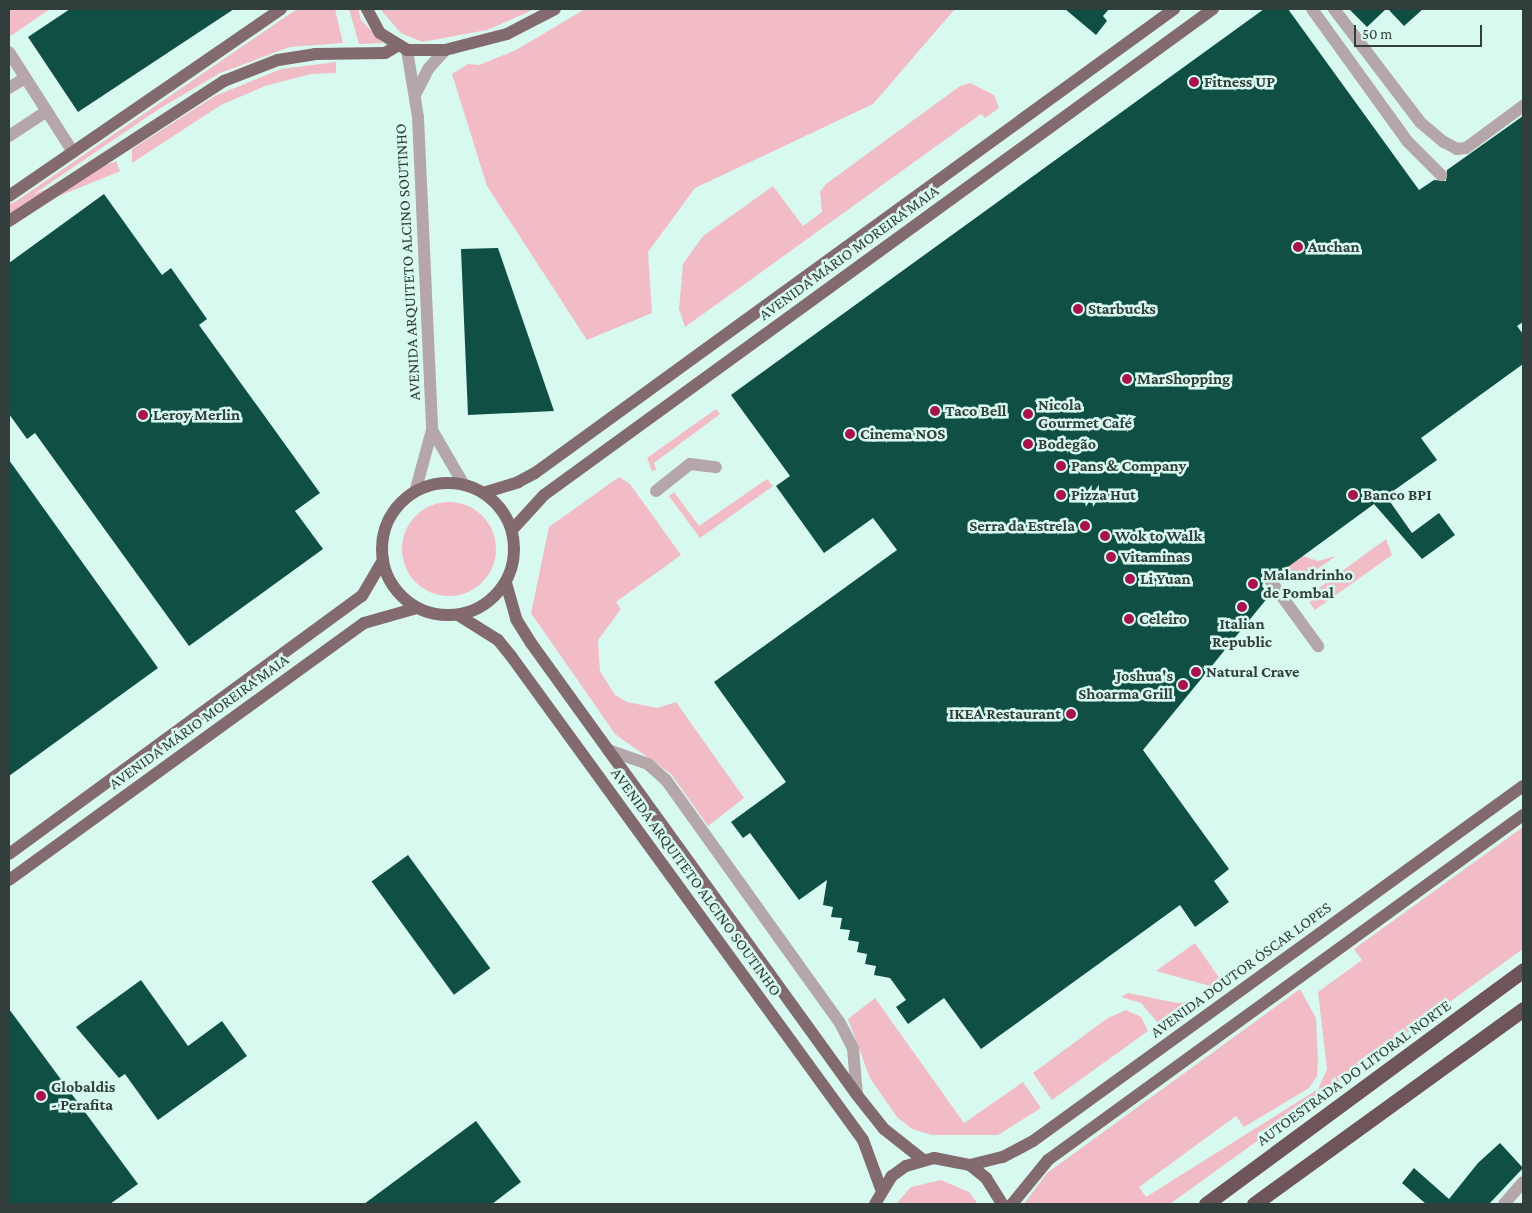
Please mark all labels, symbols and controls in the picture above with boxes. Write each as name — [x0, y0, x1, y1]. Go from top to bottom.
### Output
scale bar — [1357, 15, 1484, 47]
text: 50 m — [1362, 26, 1392, 42]
place label: Fitness UP — [1204, 72, 1275, 92]
marker: Fitness UP — [1188, 76, 1200, 88]
street label: AVENIDA ARQUITETO ALCINO SOUTINHO — [391, 123, 425, 401]
street label: AVENIDA MÁRIO MOREIRA MAIA — [755, 181, 943, 325]
place label: Auchan — [1308, 237, 1360, 257]
marker: Auchan — [1292, 241, 1304, 253]
place label: Starbucks — [1088, 299, 1156, 319]
marker: Starbucks — [1072, 303, 1084, 315]
place label: MarShopping — [1137, 369, 1230, 389]
marker: MarShopping — [1121, 373, 1133, 385]
place label: Nicola Gourmet Café — [1038, 395, 1132, 433]
place label: Taco Bell — [945, 401, 1006, 421]
place label: Leroy Merlin — [153, 405, 240, 425]
marker: Taco Bell — [929, 405, 941, 417]
marker: Nicola Gourmet Café — [1022, 408, 1034, 420]
marker: Leroy Merlin — [137, 409, 149, 421]
place label: Cinema NOS — [860, 424, 945, 444]
marker: Cinema NOS — [844, 428, 856, 440]
place label: Bodegão — [1038, 434, 1096, 454]
marker: Bodegão — [1022, 438, 1034, 450]
place label: Pans & Company — [1071, 456, 1186, 476]
marker: Pans & Company — [1055, 460, 1067, 472]
place label: Pizza Hut — [1071, 485, 1136, 505]
place label: Banco BPI — [1363, 485, 1432, 505]
marker: Pizza Hut — [1055, 489, 1067, 501]
marker: Banco BPI — [1347, 489, 1359, 501]
place label: Serra da Estrela — [969, 516, 1075, 536]
marker: Serra da Estrela — [1079, 520, 1091, 532]
place label: Wok to Walk — [1115, 526, 1202, 546]
marker: Wok to Walk — [1099, 530, 1111, 542]
place label: Vitaminas — [1121, 547, 1190, 567]
marker: Vitaminas — [1105, 551, 1117, 563]
place label: Malandrinho de Pombal — [1263, 565, 1353, 603]
place label: Li Yuan — [1140, 569, 1191, 589]
marker: Li Yuan — [1124, 573, 1136, 585]
marker: Malandrinho de Pombal — [1247, 578, 1259, 590]
marker: Italian Republic — [1236, 601, 1248, 613]
place label: Celeiro — [1139, 609, 1187, 629]
marker: Celeiro — [1123, 613, 1135, 625]
place label: Italian Republic — [1212, 614, 1272, 652]
street label: AVENIDA MÁRIO MOREIRA MAIA — [105, 650, 293, 794]
place label: Natural Crave — [1206, 662, 1299, 682]
place label: Joshua's Shoarma Grill — [1078, 666, 1173, 704]
marker: Natural Crave — [1190, 666, 1202, 678]
marker: Joshua's Shoarma Grill — [1177, 679, 1189, 691]
place label: IKEA Restaurant — [949, 704, 1061, 724]
marker: IKEA Restaurant — [1065, 708, 1077, 720]
street label: AVENIDA ARQUITETO ALCINO SOUTINHO — [607, 764, 785, 1000]
street label: AVENIDA DOUTOR ÓSCAR LOPES — [1147, 898, 1335, 1042]
street label: AUTOESTRADA DO LITORAL NORTE — [1253, 996, 1455, 1150]
place label: Globaldis - Perafita — [51, 1077, 115, 1115]
marker: Globaldis - Perafita — [35, 1090, 47, 1102]

